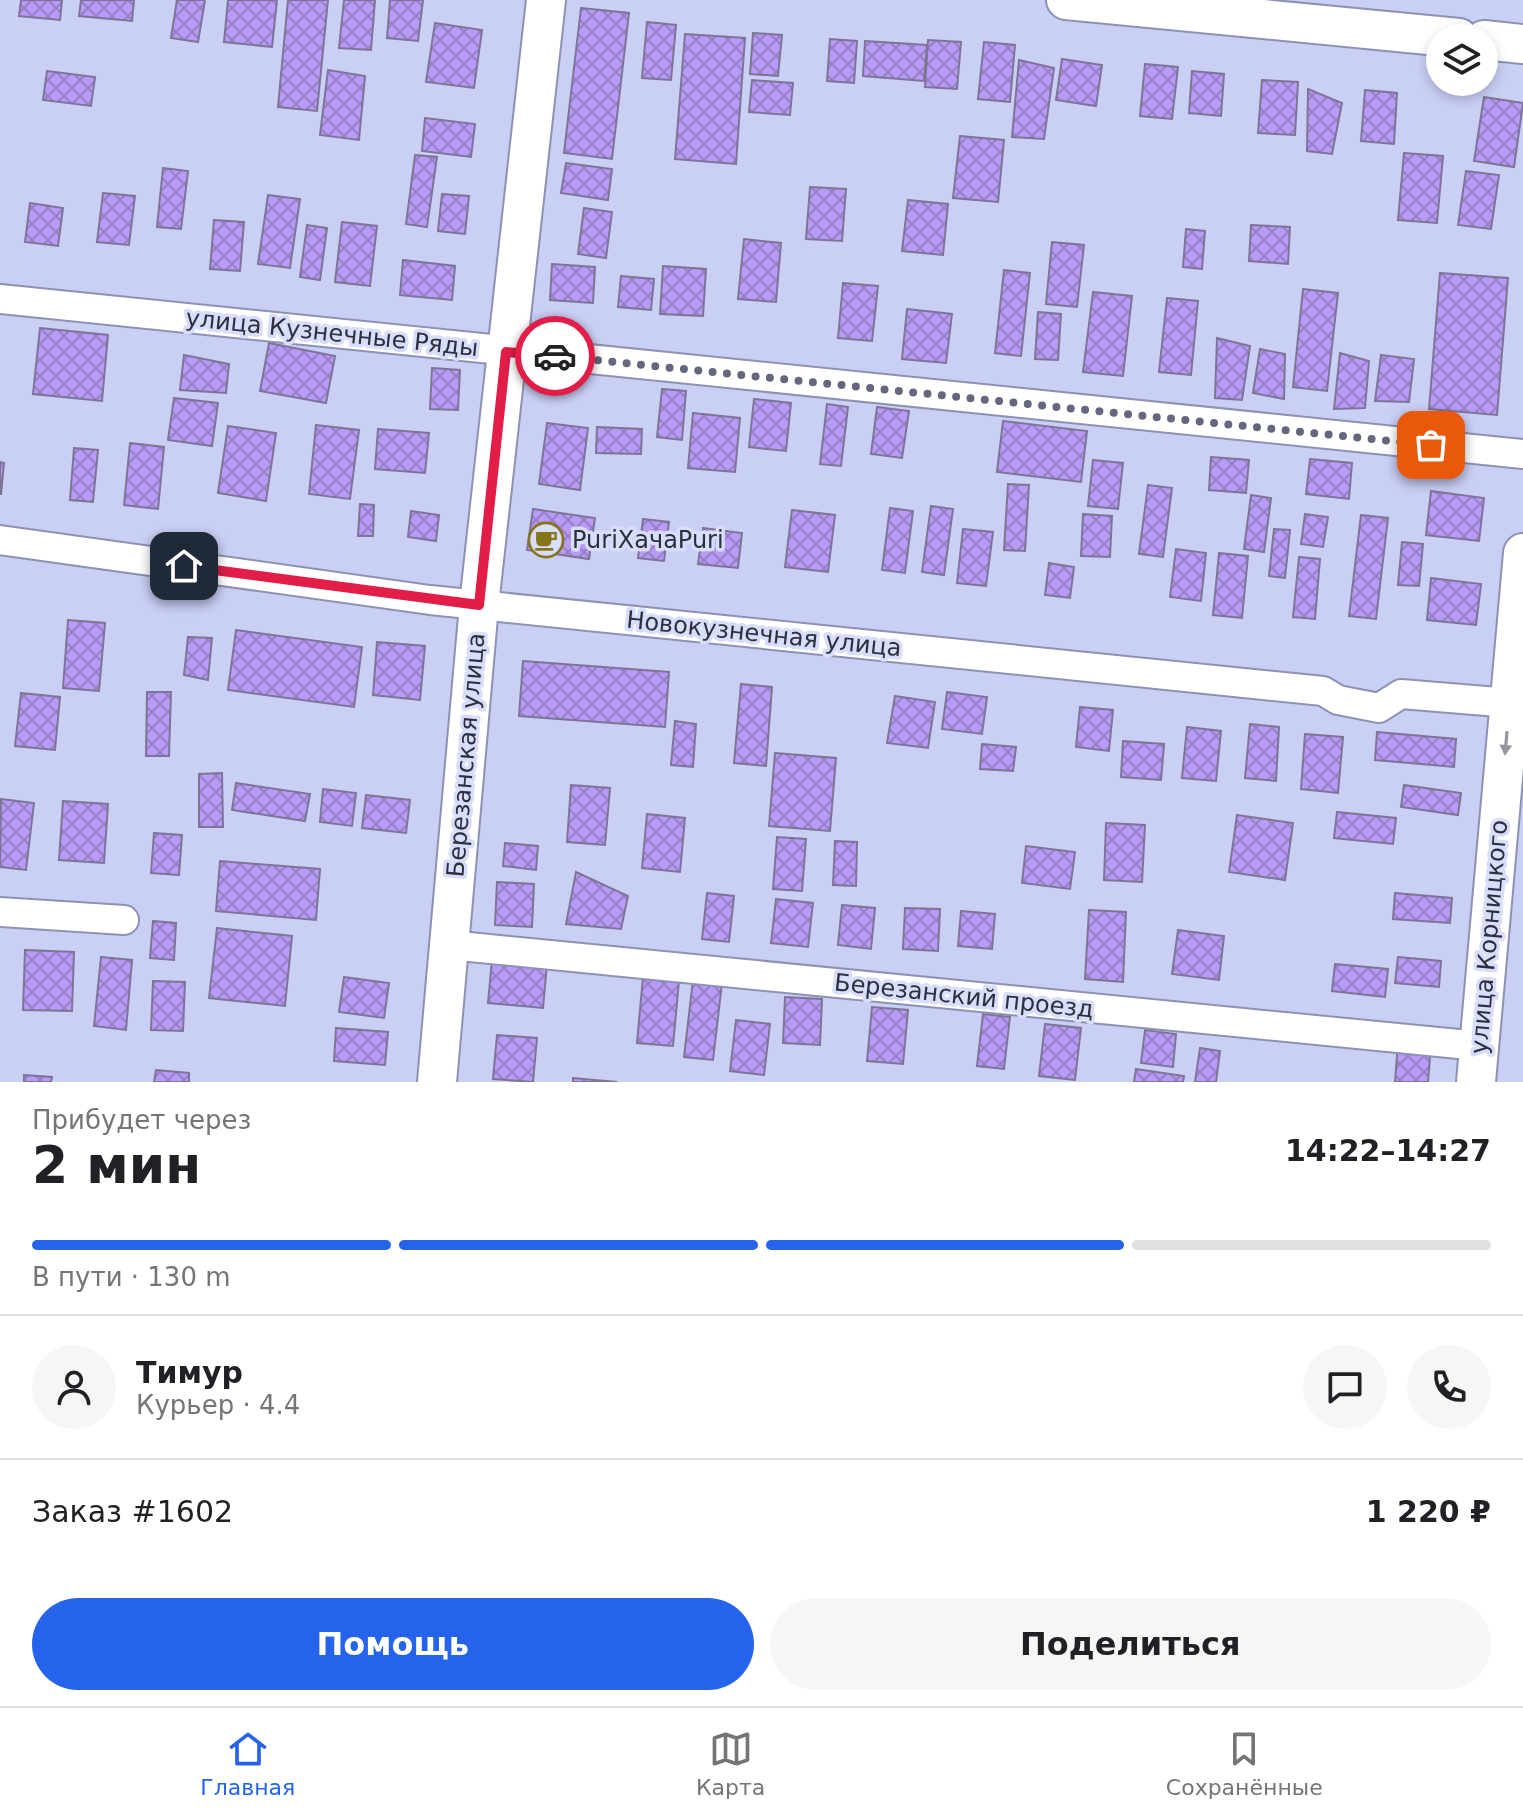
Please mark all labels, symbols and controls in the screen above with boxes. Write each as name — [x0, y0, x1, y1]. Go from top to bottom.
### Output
map controls — [1426, 24, 1498, 96]
button: layers — [1426, 24, 1498, 96]
street label: улица Кузнечные Ряды — [184, 304, 480, 362]
courier — [515, 316, 595, 396]
icon: car — [533, 334, 577, 378]
pin — [1397, 411, 1465, 479]
icon: bag — [1409, 423, 1453, 467]
cafe icon: PuriХачаPuri — [527, 521, 565, 559]
place label: PuriХачаPuri — [572, 526, 724, 554]
pin — [150, 532, 218, 600]
icon: home — [162, 544, 206, 588]
street label: Новокузнечная улица — [625, 606, 903, 662]
street label: Березанская улица — [441, 632, 491, 878]
one-way arrow — [1500, 731, 1513, 756]
street label: улица Корницкого — [1465, 819, 1513, 1055]
street label: Березанский проезд — [833, 968, 1095, 1024]
text: Прибудет через — [32, 1105, 251, 1135]
text: 14:22–14:27 — [1285, 1133, 1491, 1168]
text: 2 мин — [32, 1135, 201, 1195]
text: В пути · 130 m — [32, 1262, 231, 1292]
button: person — [32, 1345, 116, 1429]
button: chat — [1303, 1345, 1387, 1429]
button: phone — [1407, 1345, 1491, 1429]
text: Тимур — [136, 1355, 243, 1390]
text: Курьер · 4.4 — [136, 1390, 300, 1420]
text: Заказ #1602 — [32, 1494, 233, 1529]
text: 1 220 ₽ — [1366, 1494, 1491, 1529]
button: Помощь — [32, 1598, 754, 1690]
button: Поделиться — [770, 1598, 1491, 1690]
tab: Главная — [200, 1727, 295, 1800]
tab: Карта — [696, 1727, 765, 1800]
tab: Сохранённые — [1166, 1727, 1323, 1800]

